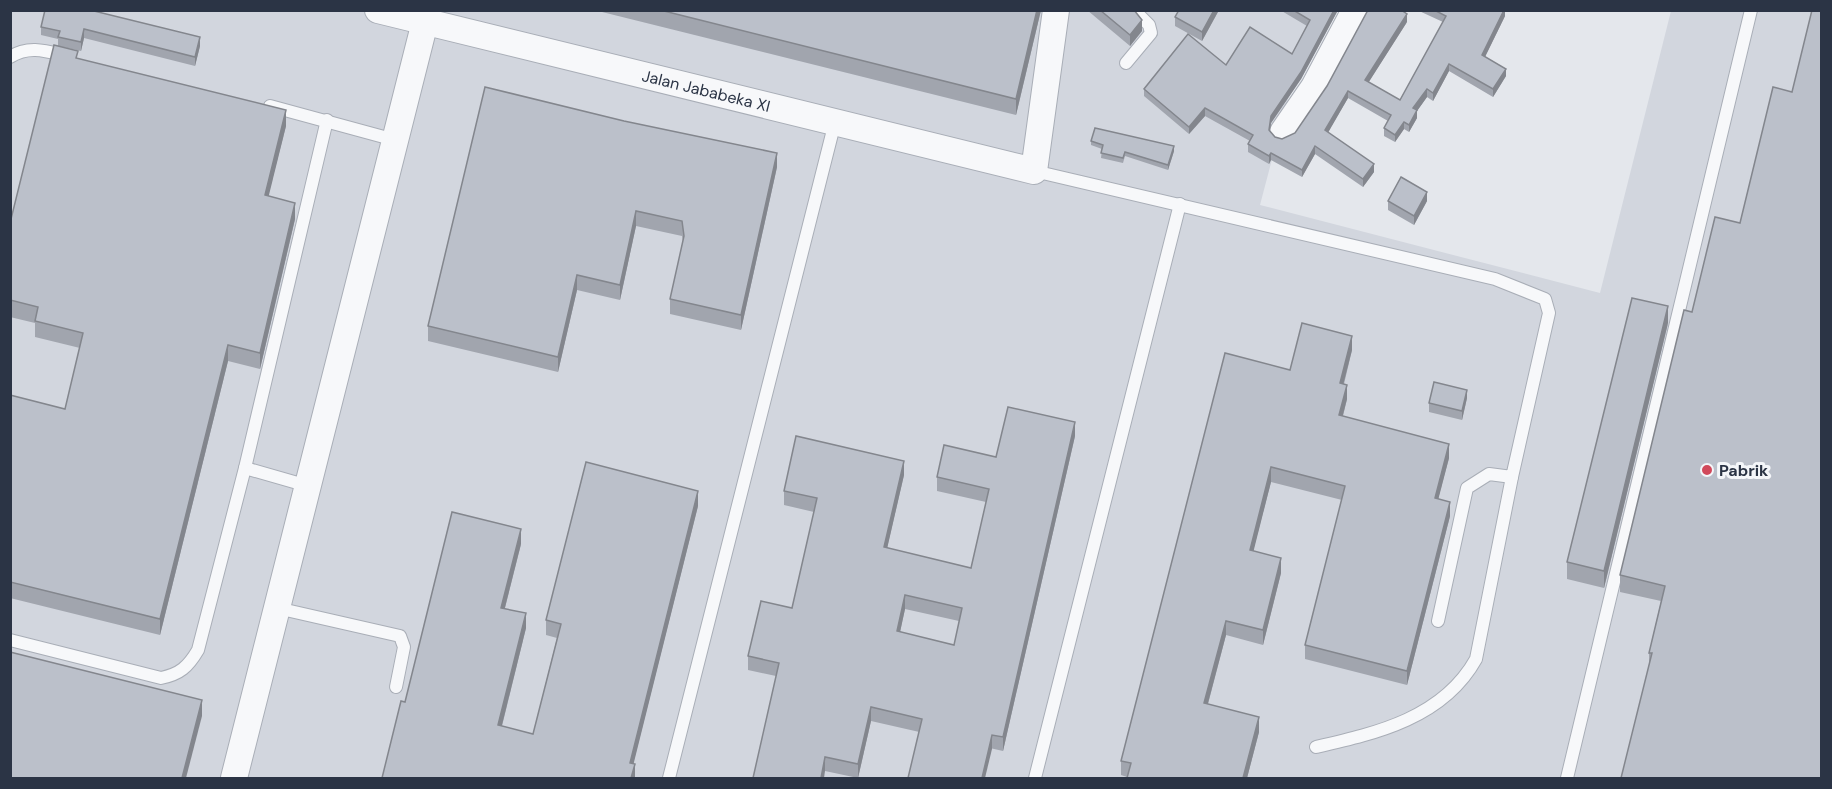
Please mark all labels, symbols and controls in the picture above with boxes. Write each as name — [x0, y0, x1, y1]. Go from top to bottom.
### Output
street label: Jalan Jababeka XI — [640, 65, 773, 116]
place label: Pabrik — [1719, 460, 1769, 481]
marker: Pabrik — [1700, 463, 1714, 477]

